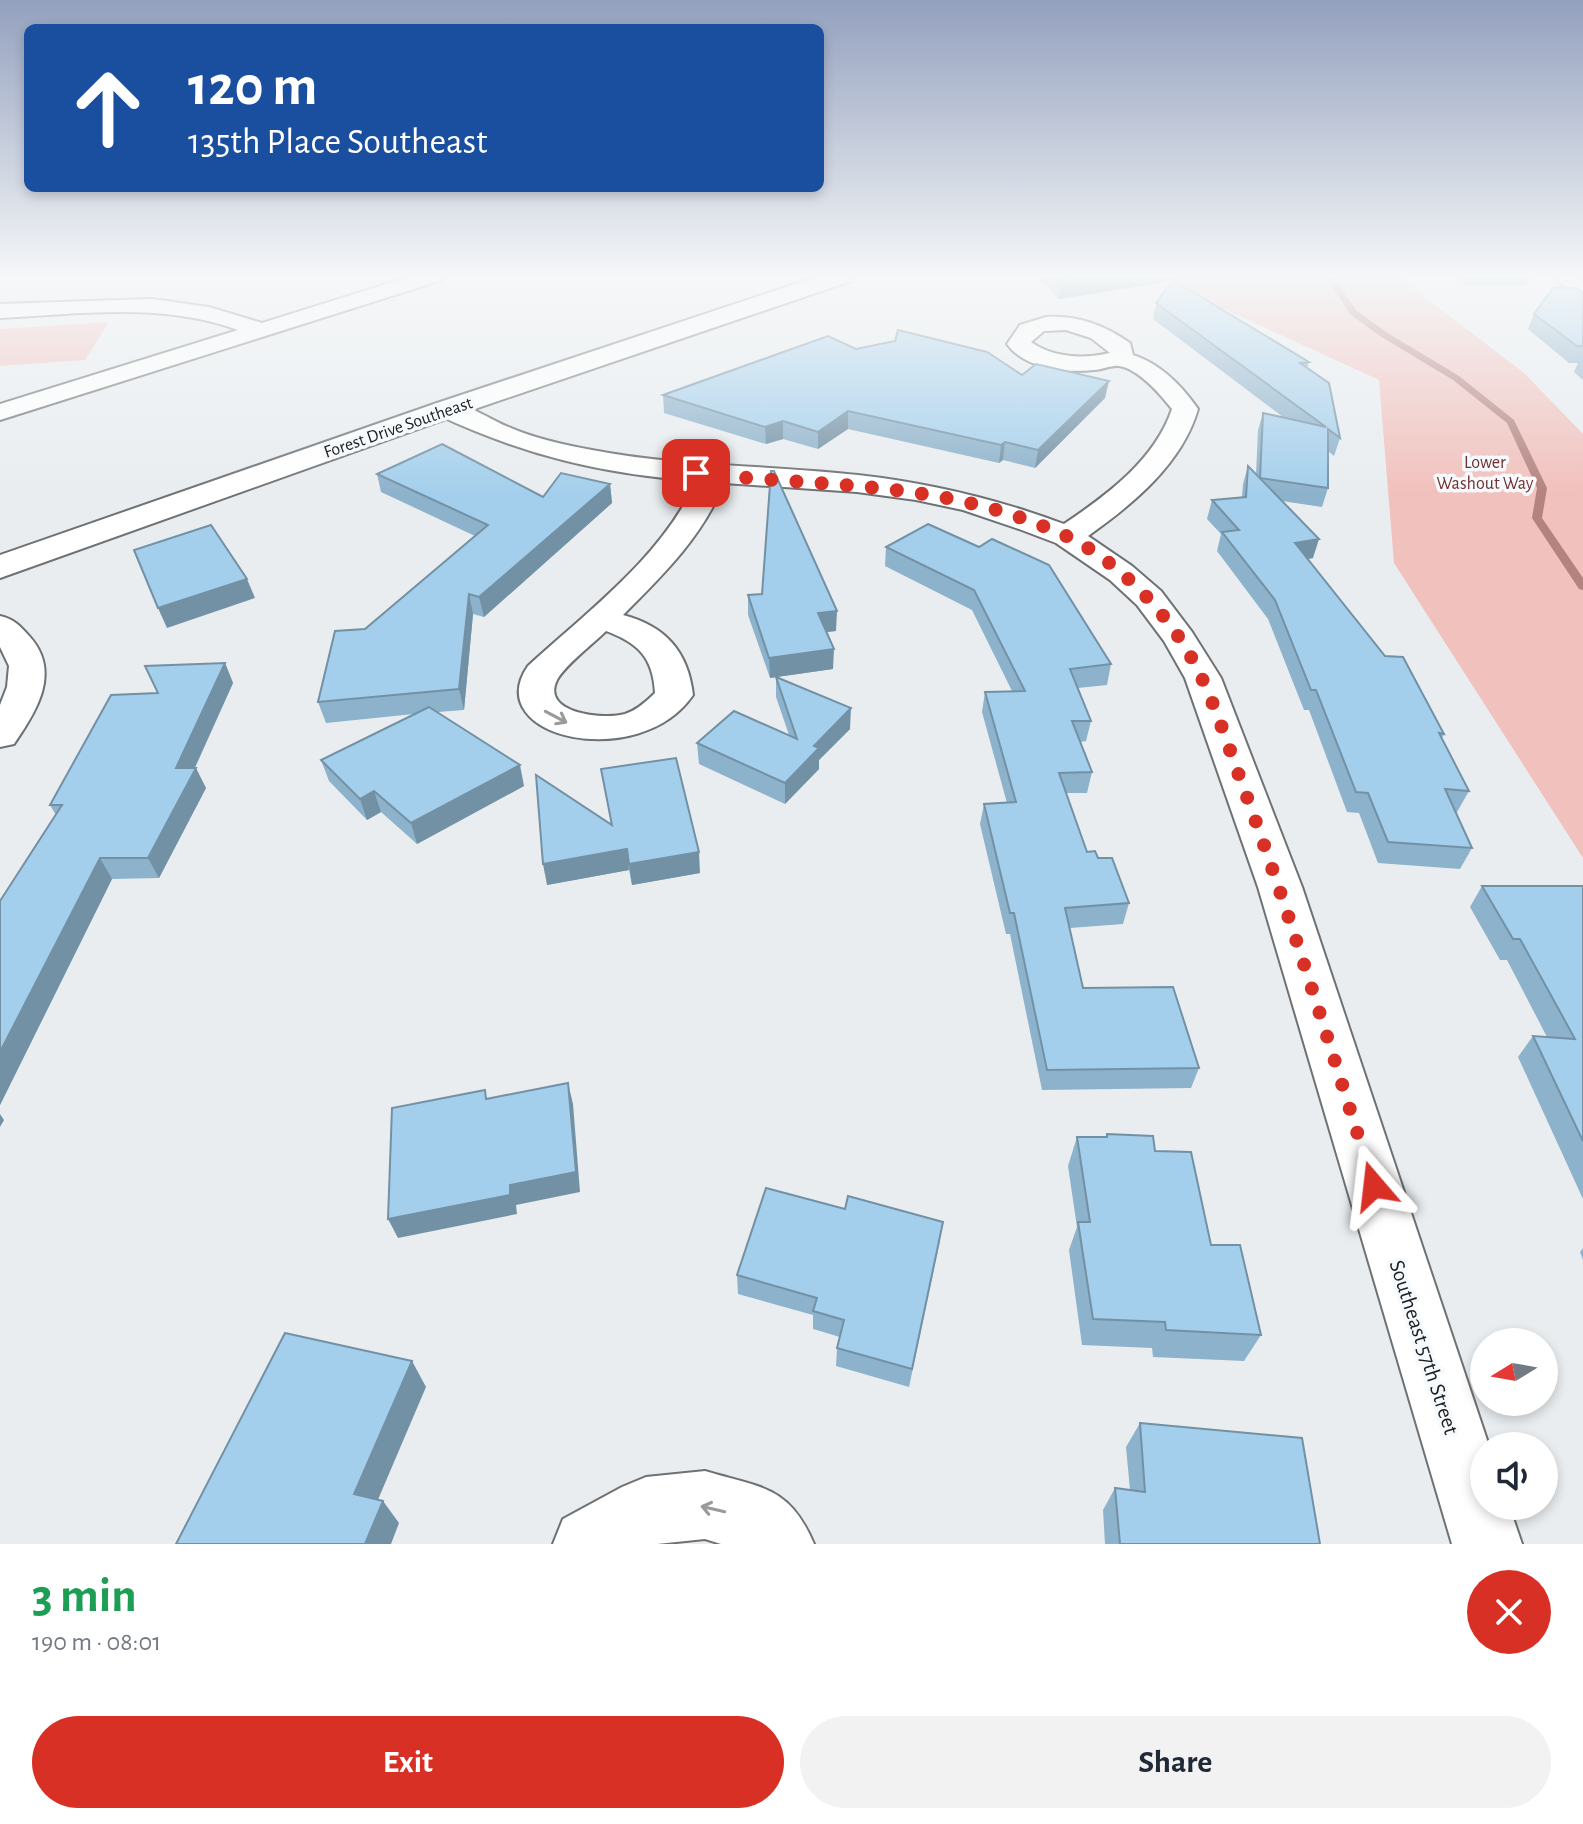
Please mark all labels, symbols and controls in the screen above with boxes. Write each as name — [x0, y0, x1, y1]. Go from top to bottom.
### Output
icon: ahead — [56, 56, 160, 160]
text: 120 m — [188, 59, 317, 115]
text: 135th Place Southeast — [188, 124, 488, 160]
street label: Forest Drive Southeast — [322, 394, 475, 462]
pin — [662, 439, 730, 507]
icon: arrive — [674, 451, 718, 495]
park label: Lower Washout Way — [1436, 454, 1534, 493]
one-way arrow — [544, 710, 567, 725]
position arrow — [1332, 1144, 1416, 1228]
street label: Southeast 57th Street — [1386, 1257, 1463, 1437]
north arrow — [1470, 1328, 1558, 1416]
map controls — [1470, 1328, 1558, 1520]
button: sound — [1470, 1432, 1558, 1520]
one-way arrow — [701, 1501, 727, 1516]
button: close — [1467, 1570, 1551, 1654]
text: 3 min — [32, 1573, 137, 1621]
text: 190 m · 08:01 — [32, 1629, 161, 1655]
button: Exit — [32, 1716, 784, 1808]
button: Share — [800, 1716, 1551, 1808]

